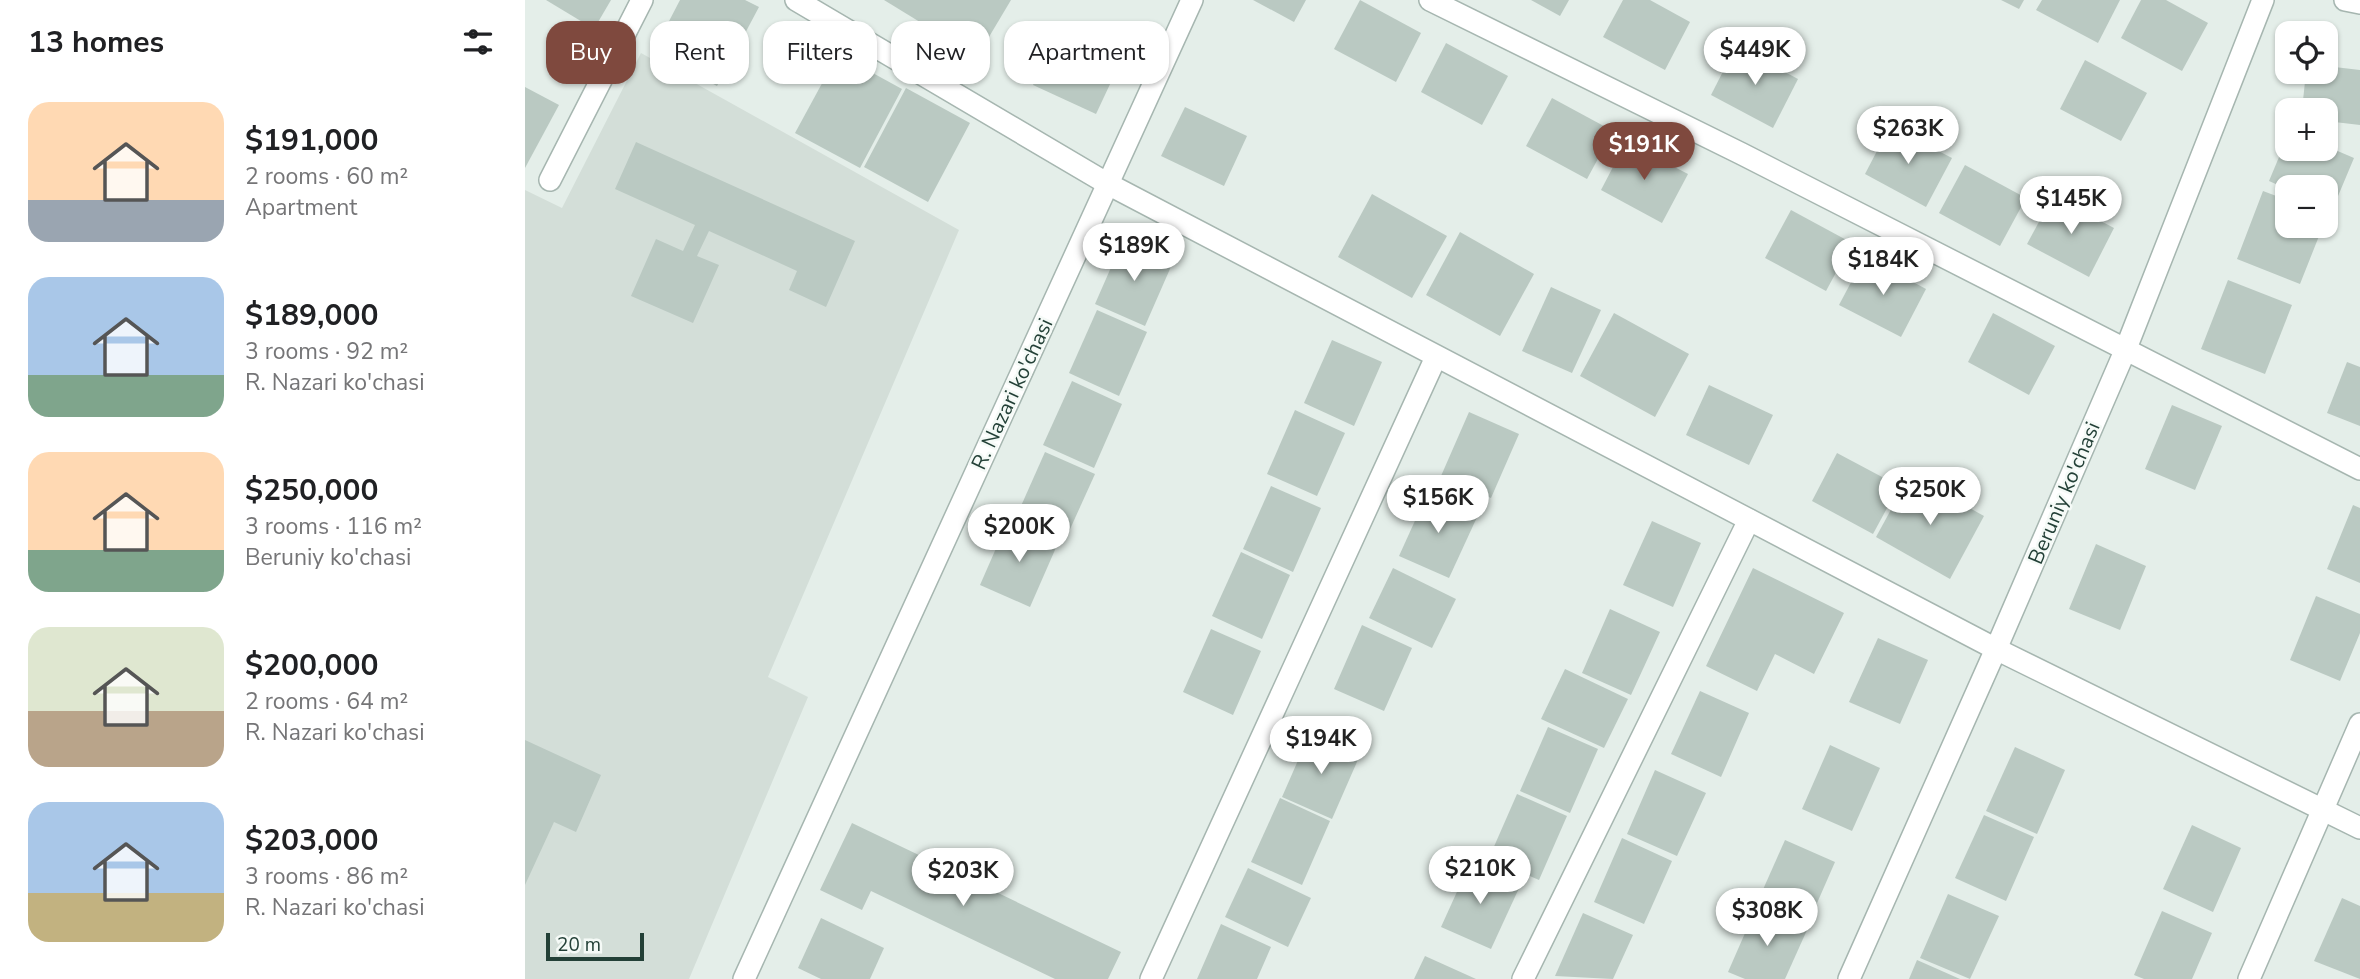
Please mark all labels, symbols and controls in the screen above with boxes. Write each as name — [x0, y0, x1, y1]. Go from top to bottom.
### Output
chip: Buy — [546, 21, 636, 84]
chip: Rent — [650, 21, 749, 84]
chip: Filters — [763, 21, 877, 84]
chip: New — [891, 21, 990, 84]
chip: Apartment — [1004, 21, 1169, 84]
map controls — [2275, 21, 2338, 238]
button: locate — [2275, 21, 2338, 84]
text: 13 homes — [28, 22, 164, 63]
icon: filters — [459, 23, 497, 61]
pin: $449K — [1706, 28, 1804, 87]
text: $449K — [1720, 34, 1790, 65]
button: + — [2275, 98, 2338, 161]
pin: $263K — [1859, 106, 1957, 166]
text: $263K — [1873, 113, 1943, 144]
text: $191,000 — [245, 120, 378, 161]
pin: $191K — [1595, 122, 1693, 182]
text: $191K — [1609, 129, 1679, 160]
icon: home — [84, 130, 168, 214]
text: 2 rooms · 60 m² — [245, 161, 408, 192]
button: − — [2275, 175, 2338, 238]
pin: $145K — [2022, 176, 2120, 236]
text: $145K — [2036, 183, 2106, 214]
text: Apartment — [245, 192, 357, 223]
pin: $189K — [1085, 224, 1183, 283]
text: $189K — [1099, 230, 1169, 261]
pin: $184K — [1834, 238, 1932, 297]
text: $184K — [1848, 244, 1918, 275]
text: $189,000 — [245, 295, 378, 336]
icon: home — [84, 305, 168, 389]
street label: R. Nazari ko'chasi — [965, 314, 1059, 474]
text: 3 rooms · 92 m² — [245, 336, 408, 367]
text: R. Nazari ko'chasi — [245, 367, 425, 398]
street label: Beruniy ko'chasi — [2021, 418, 2107, 568]
pin: $250K — [1881, 468, 1979, 527]
text: $250,000 — [245, 470, 378, 511]
text: $250K — [1895, 474, 1965, 505]
pin: $156K — [1389, 476, 1487, 535]
icon: home — [84, 480, 168, 564]
text: $156K — [1403, 482, 1473, 513]
pin: $200K — [970, 504, 1068, 564]
text: 3 rooms · 116 m² — [245, 511, 422, 542]
text: $200K — [984, 511, 1054, 542]
text: Beruniy ko'chasi — [245, 542, 411, 573]
text: $200,000 — [245, 645, 378, 686]
icon: home — [84, 655, 168, 739]
text: 2 rooms · 64 m² — [245, 686, 408, 717]
pin: $194K — [1272, 716, 1370, 776]
text: R. Nazari ko'chasi — [245, 717, 425, 748]
text: $194K — [1286, 723, 1356, 754]
text: $203,000 — [245, 820, 378, 861]
icon: home — [84, 830, 168, 914]
pin: $210K — [1431, 846, 1529, 906]
pin: $203K — [914, 848, 1012, 908]
text: $210K — [1445, 853, 1515, 884]
text: $203K — [928, 855, 998, 886]
text: 3 rooms · 86 m² — [245, 861, 408, 892]
pin: $308K — [1718, 888, 1816, 948]
text: R. Nazari ko'chasi — [245, 892, 425, 923]
text: $308K — [1732, 895, 1802, 926]
scale bar — [546, 930, 644, 962]
text: 20 m — [557, 932, 601, 958]

